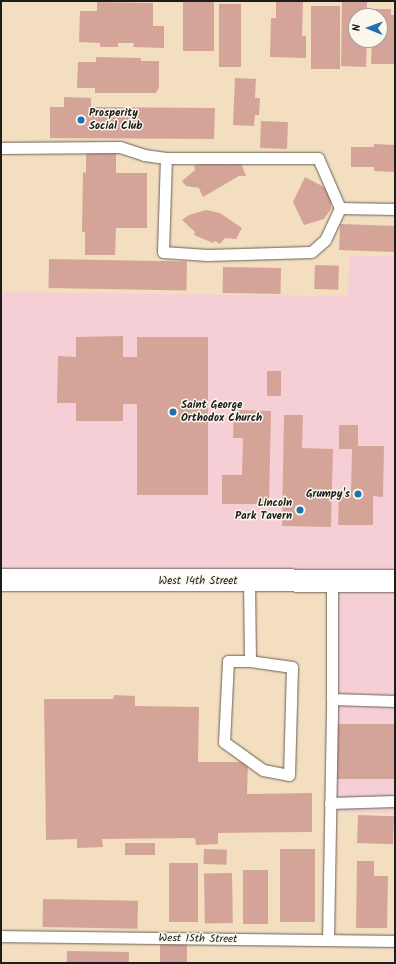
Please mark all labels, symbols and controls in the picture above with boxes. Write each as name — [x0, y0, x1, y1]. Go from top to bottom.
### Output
north arrow — [348, 8, 388, 48]
text: N — [348, 24, 366, 31]
place label: Prosperity Social Club — [89, 107, 142, 133]
marker: Prosperity Social Club — [76, 115, 86, 125]
place label: Saint George Orthodox Church — [181, 399, 262, 425]
marker: Saint George Orthodox Church — [168, 407, 178, 417]
place label: Grumpy's — [306, 487, 350, 501]
marker: Grumpy's — [353, 489, 363, 499]
place label: Lincoln Park Tavern — [235, 497, 292, 523]
marker: Lincoln Park Tavern — [295, 505, 305, 515]
street label: West 14th Street — [159, 574, 237, 588]
street label: West 15th Street — [159, 932, 237, 946]

